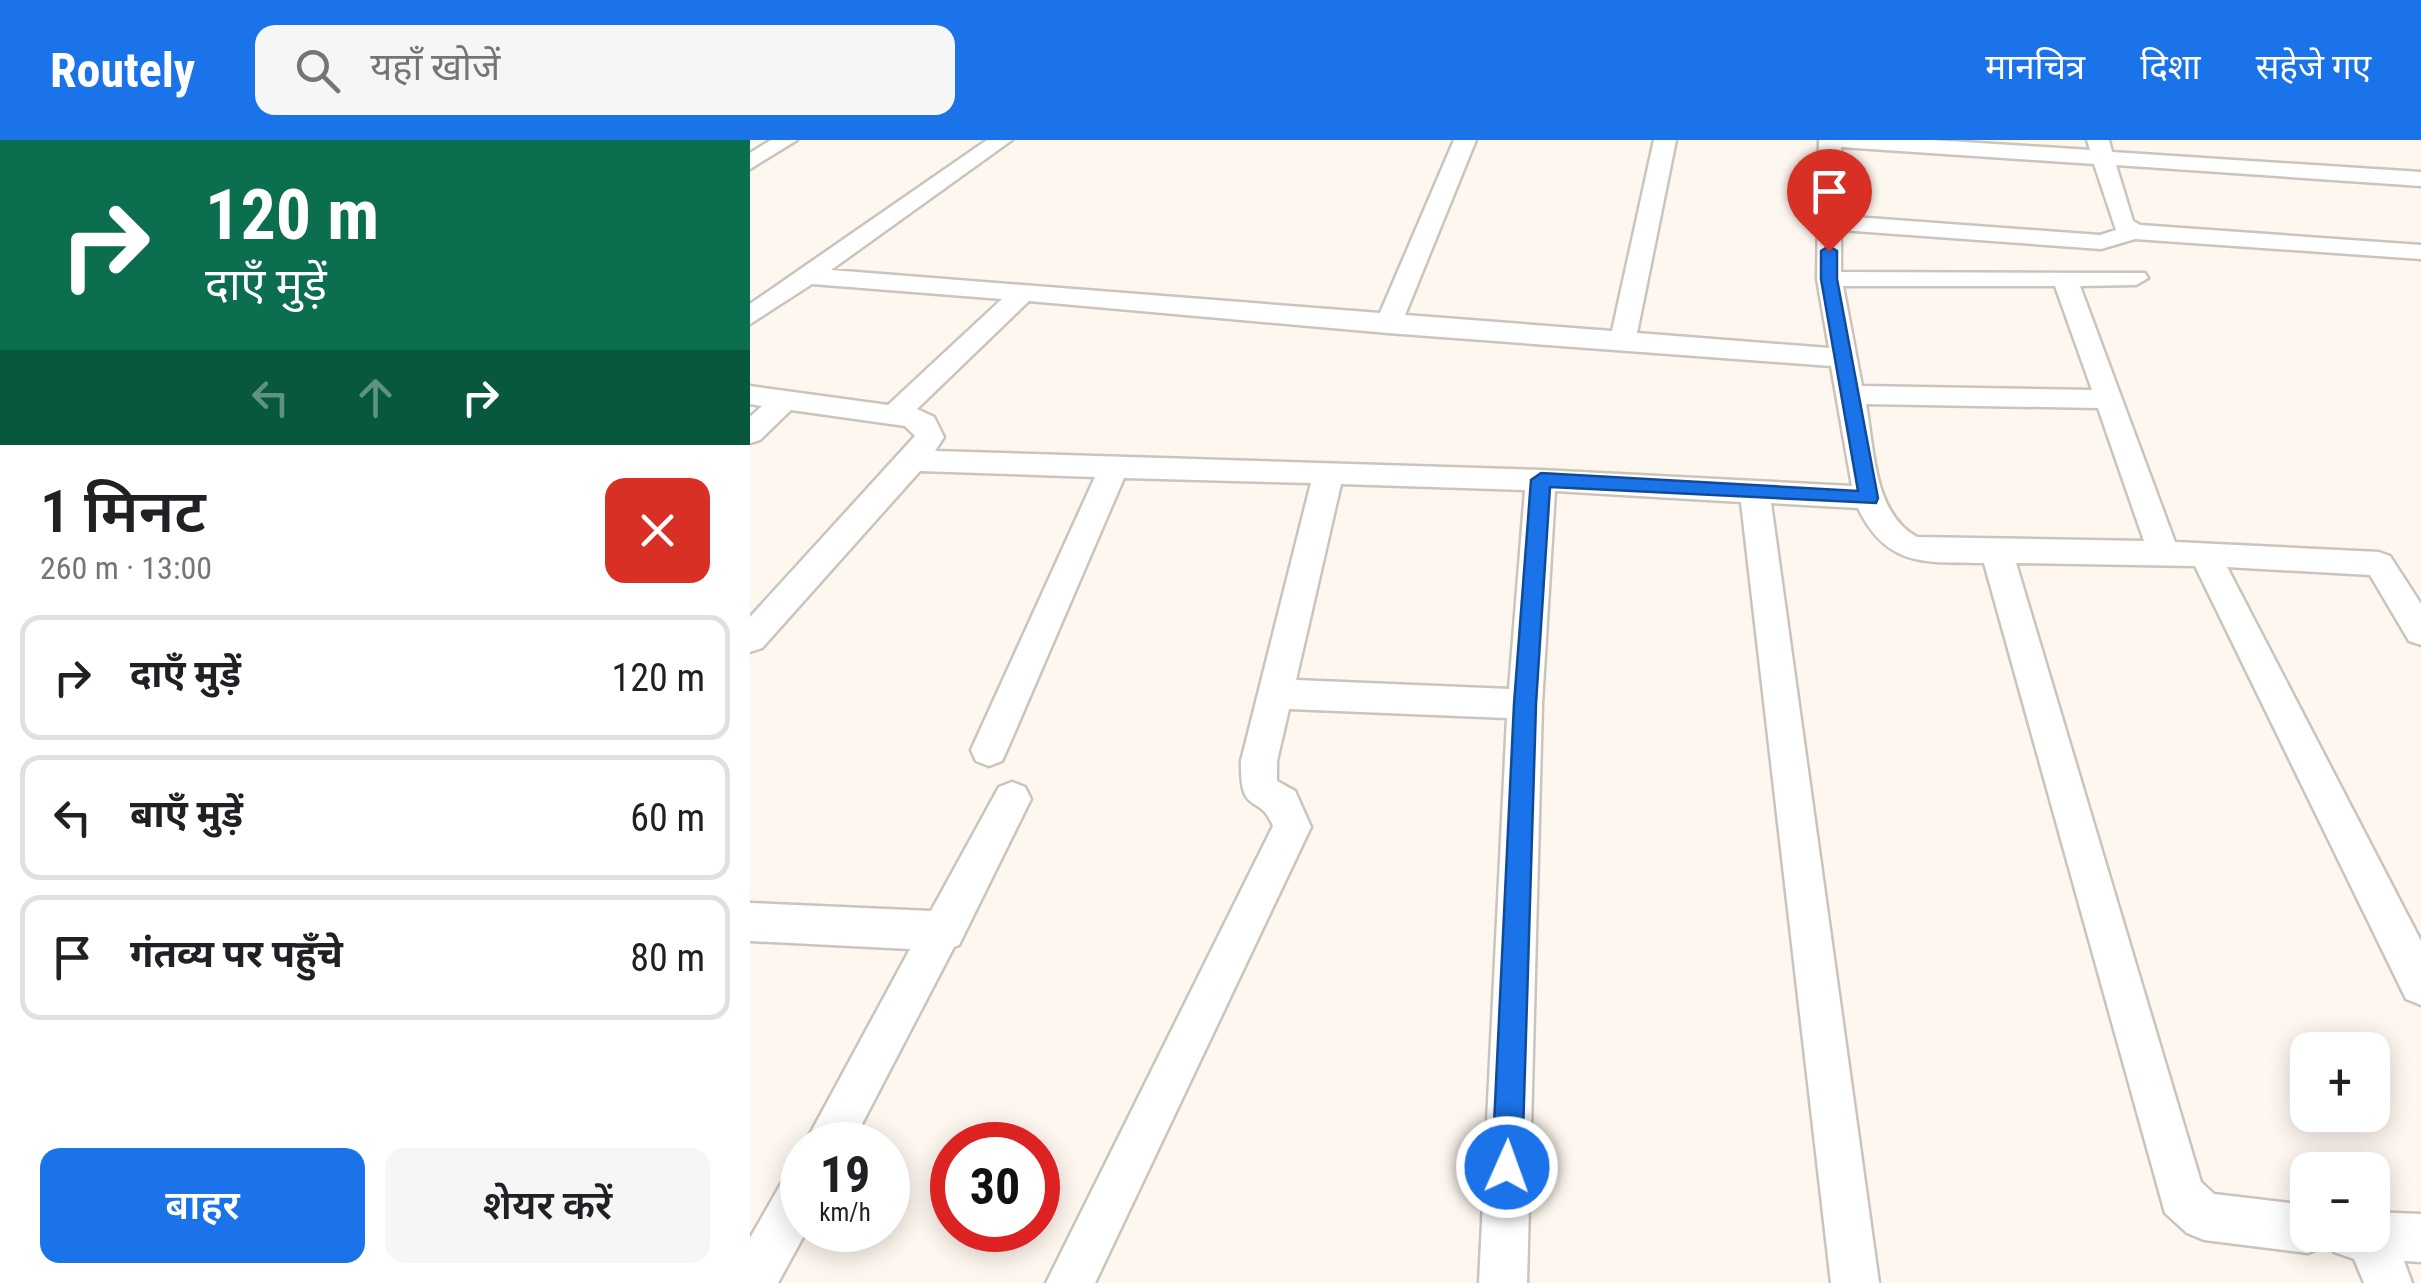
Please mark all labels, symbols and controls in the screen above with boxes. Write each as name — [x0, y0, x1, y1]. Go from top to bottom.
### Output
search box — [255, 25, 955, 115]
text: Routely — [50, 42, 195, 99]
icon: search — [290, 43, 345, 98]
text: यहाँ खोजें — [370, 45, 500, 89]
text: मानचित्र — [1985, 47, 2085, 88]
text: दिशा — [2140, 47, 2201, 88]
text: सहेजे गए — [2256, 47, 2371, 88]
pin — [1787, 149, 1872, 252]
icon: arrive — [1802, 164, 1857, 219]
text: 120 m — [205, 174, 379, 256]
icon: right — [40, 180, 170, 310]
text: दाएँ मुड़ें — [205, 258, 327, 311]
icon: left — [243, 370, 298, 425]
icon: ahead — [348, 370, 403, 425]
icon: right — [453, 370, 508, 425]
text: 1 मिनट — [40, 476, 206, 547]
button: close — [605, 478, 710, 583]
text: 260 m · 13:00 — [40, 549, 212, 587]
icon: right — [45, 650, 100, 705]
text: दाएँ मुड़ें — [130, 652, 241, 696]
text: 120 m — [611, 656, 705, 700]
icon: left — [45, 790, 100, 845]
text: बाएँ मुड़ें — [130, 792, 243, 836]
text: 60 m — [630, 796, 705, 840]
icon: arrive — [45, 930, 100, 985]
text: गंतव्य पर पहुँचे — [130, 932, 343, 976]
text: 80 m — [630, 936, 705, 980]
map controls — [2290, 1032, 2390, 1252]
button: + — [2290, 1032, 2390, 1132]
position arrow — [1455, 1115, 1559, 1219]
speed limit sign: 30 — [930, 1122, 1060, 1252]
text: 19 — [820, 1146, 870, 1204]
button: बाहर — [40, 1148, 365, 1263]
button: शेयर करें — [385, 1148, 710, 1263]
button: − — [2290, 1152, 2390, 1252]
text: km/h — [819, 1198, 871, 1227]

